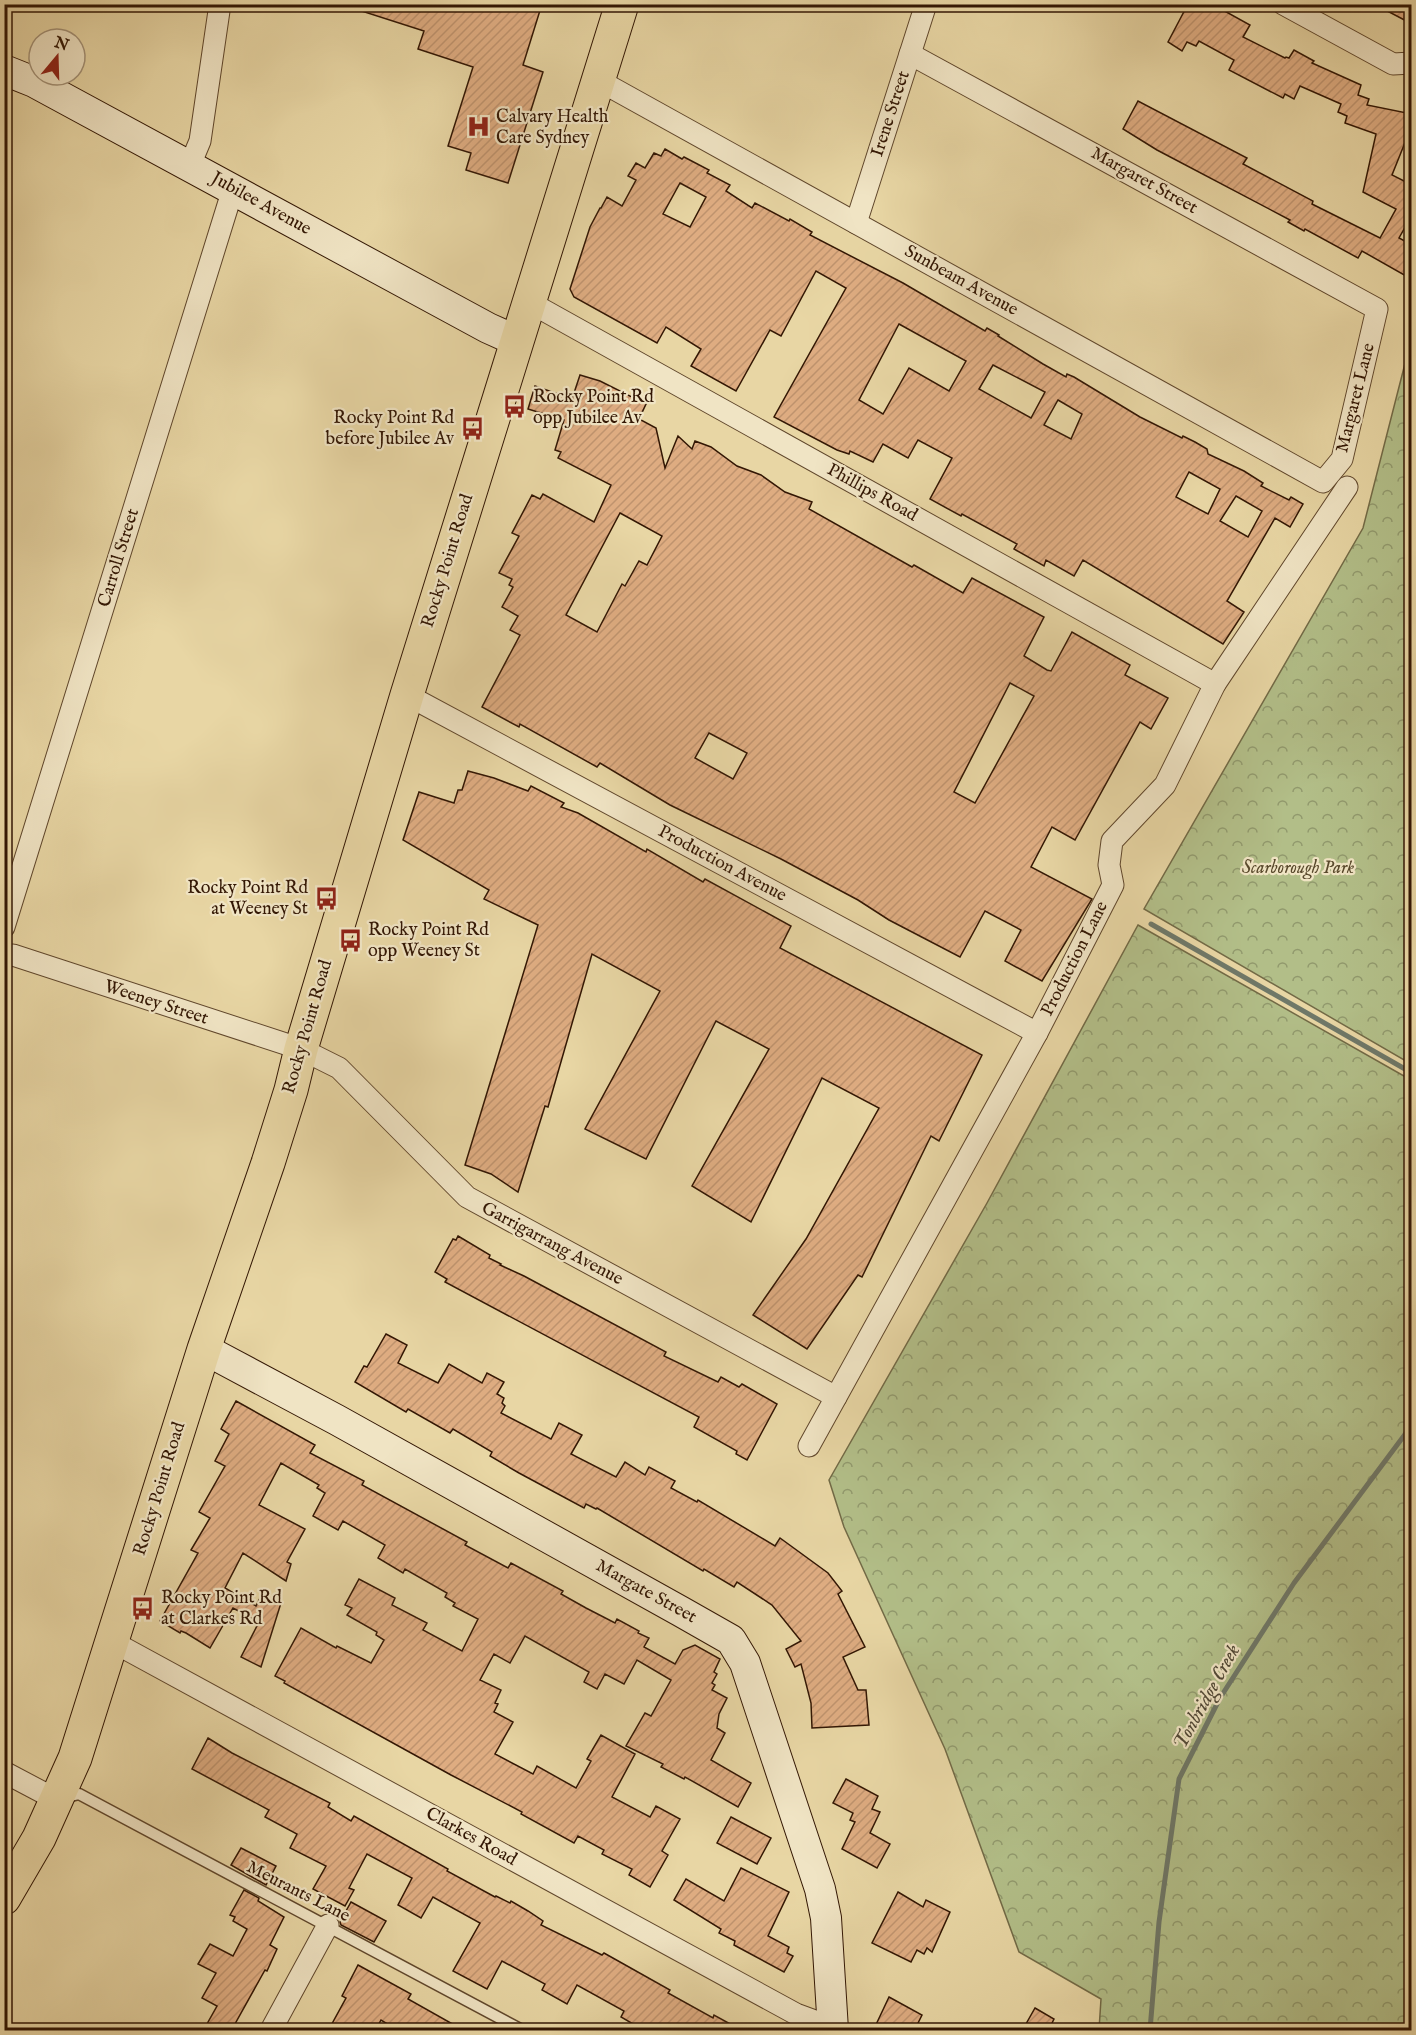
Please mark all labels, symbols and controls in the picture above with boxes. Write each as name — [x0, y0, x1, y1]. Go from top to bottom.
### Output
north arrow — [27, 27, 87, 87]
text: N — [50, 33, 71, 56]
street label: Irene Street — [866, 68, 916, 160]
place label: Calvary Health Care Sydney — [496, 106, 609, 150]
hospital icon: Calvary Health Care Sydney — [465, 114, 491, 140]
street label: Margaret Street — [1087, 142, 1201, 220]
street label: Jubilee Avenue — [205, 166, 315, 241]
street label: Sunbeam Avenue — [900, 240, 1022, 322]
street label: Margaret Lane — [1331, 341, 1381, 455]
place label: Rocky Point Rd opp Jubilee Av — [533, 386, 654, 430]
bus stop icon: Rocky Point Rd opp Jubilee Av — [502, 394, 528, 420]
place label: Rocky Point Rd before Jubilee Av — [326, 407, 455, 451]
bus stop icon: Rocky Point Rd before Jubilee Av — [459, 415, 485, 441]
street label: Phillips Road — [823, 459, 922, 528]
street label: Rocky Point Road — [417, 491, 479, 630]
street label: Carroll Street — [93, 506, 145, 610]
street label: Production Avenue — [654, 820, 790, 908]
park label: Scarborough Park — [1242, 857, 1354, 880]
place label: Rocky Point Rd at Weeney St — [187, 877, 308, 921]
bus stop icon: Rocky Point Rd at Weeney St — [313, 885, 339, 911]
street label: Production Lane — [1036, 898, 1114, 1020]
place label: Rocky Point Rd opp Weeney St — [368, 919, 489, 963]
bus stop icon: Rocky Point Rd opp Weeney St — [337, 927, 363, 953]
street label: Rocky Point Road — [278, 957, 338, 1097]
street label: Weeney Street — [101, 975, 211, 1031]
street label: Garrigarrang Avenue — [477, 1197, 627, 1291]
street label: Rocky Point Road — [129, 1419, 191, 1558]
street label: Margate Street — [591, 1555, 701, 1629]
place label: Rocky Point Rd at Clarkes Rd — [161, 1587, 282, 1631]
bus stop icon: Rocky Point Rd at Clarkes Rd — [130, 1595, 156, 1621]
water label: Tonbridge Creek — [1168, 1640, 1247, 1754]
street label: Clarkes Road — [421, 1803, 521, 1872]
street label: Meurants Lane — [242, 1856, 354, 1928]

